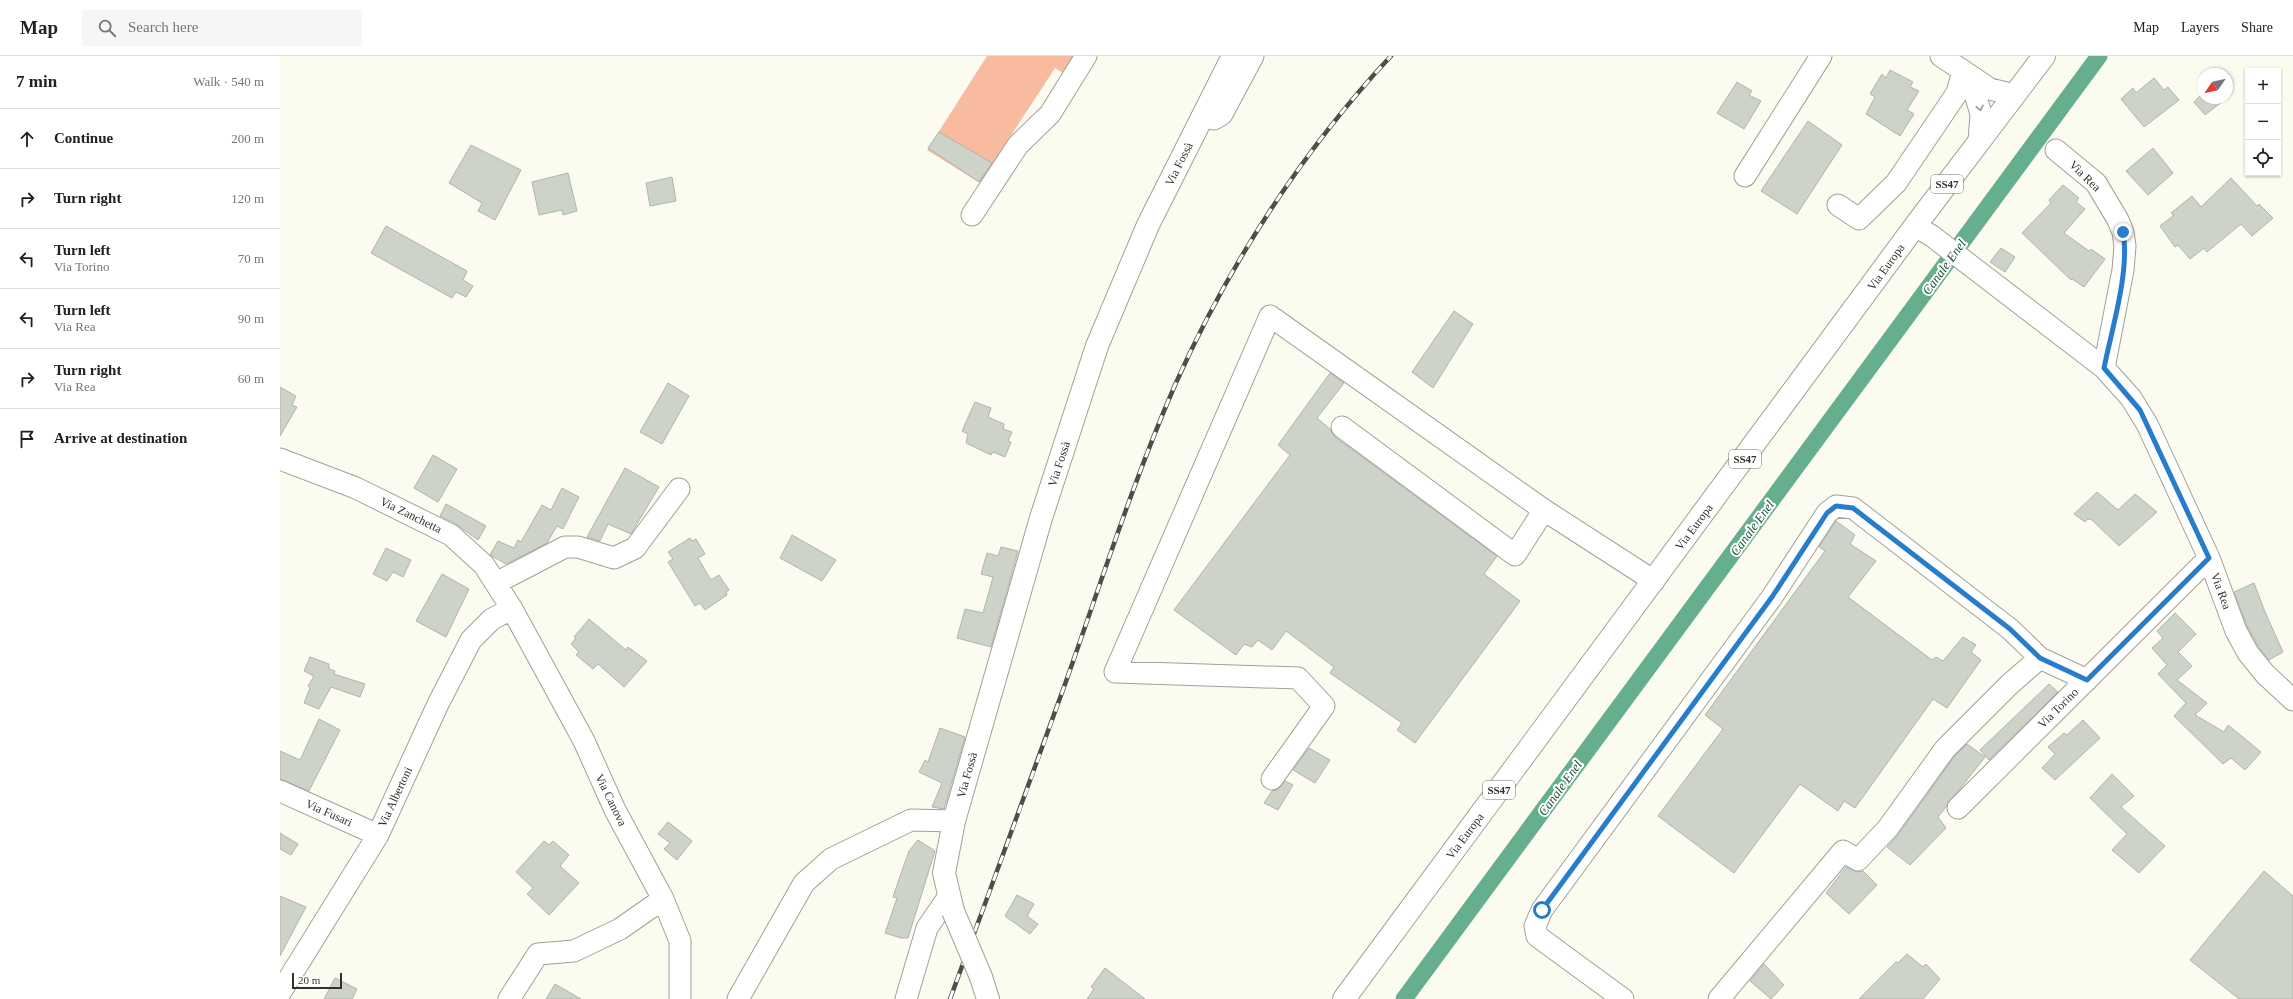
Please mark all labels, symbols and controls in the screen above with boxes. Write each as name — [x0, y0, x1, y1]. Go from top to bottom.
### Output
search box — [82, 10, 362, 46]
text: Map — [20, 17, 58, 38]
icon: search — [96, 17, 118, 39]
text: Search here — [128, 19, 198, 35]
text: Map — [2133, 20, 2159, 35]
text: Layers — [2181, 20, 2219, 35]
text: Share — [2241, 20, 2273, 35]
north arrow — [2197, 68, 2233, 104]
map controls — [2245, 68, 2281, 176]
button: + — [2245, 68, 2281, 104]
text: 7 min — [16, 72, 57, 91]
text: Walk · 540 m — [193, 74, 264, 89]
button: − — [2245, 104, 2281, 140]
one-way arrow — [1975, 105, 1983, 112]
icon: ahead — [16, 128, 38, 150]
text: Continue — [54, 130, 113, 146]
text: 200 m — [231, 131, 264, 146]
street label: Via Fossà — [1162, 139, 1196, 188]
button: locate — [2245, 140, 2281, 176]
street label: Via Rea — [2066, 158, 2104, 195]
road number: SS47 — [1931, 175, 1963, 193]
icon: right — [16, 188, 38, 210]
text: Turn right — [54, 190, 121, 206]
text: 120 m — [231, 191, 264, 206]
route end — [2114, 223, 2132, 241]
water label: Canale Enel — [1919, 236, 1969, 298]
street label: Via Europa — [1864, 240, 1908, 293]
text: Turn left — [54, 242, 111, 258]
icon: left — [16, 248, 38, 270]
text: 70 m — [238, 251, 264, 266]
text: Via Torino — [54, 259, 109, 274]
text: Turn left — [54, 302, 111, 318]
icon: left — [16, 308, 38, 330]
text: 90 m — [238, 311, 264, 326]
text: Via Rea — [54, 319, 95, 334]
text: Turn right — [54, 362, 121, 378]
icon: right — [16, 368, 38, 390]
text: 60 m — [238, 371, 264, 386]
text: Via Rea — [54, 379, 95, 394]
icon: arrive — [16, 428, 38, 450]
text: Arrive at destination — [54, 430, 187, 446]
street label: Via Fossà — [1045, 439, 1073, 488]
road number: SS47 — [1729, 450, 1761, 468]
street label: Via Zanchetta — [378, 494, 445, 536]
water label: Canale Enel — [1727, 497, 1777, 559]
street label: Via Europa — [1672, 501, 1716, 553]
street label: Via Rea — [2208, 571, 2234, 612]
street label: Via Torino — [2035, 685, 2081, 731]
street label: Via Fossà — [954, 750, 980, 799]
water label: Canale Enel — [1535, 757, 1585, 819]
street label: Via Albertoni — [375, 764, 415, 829]
street label: Via Canova — [592, 772, 630, 829]
road number: SS47 — [1483, 781, 1515, 799]
street label: Via Fusari — [303, 797, 355, 830]
street label: Via Europa — [1443, 810, 1487, 862]
route start — [1533, 901, 1551, 919]
scale bar — [292, 971, 342, 990]
text: 20 m — [298, 974, 320, 986]

